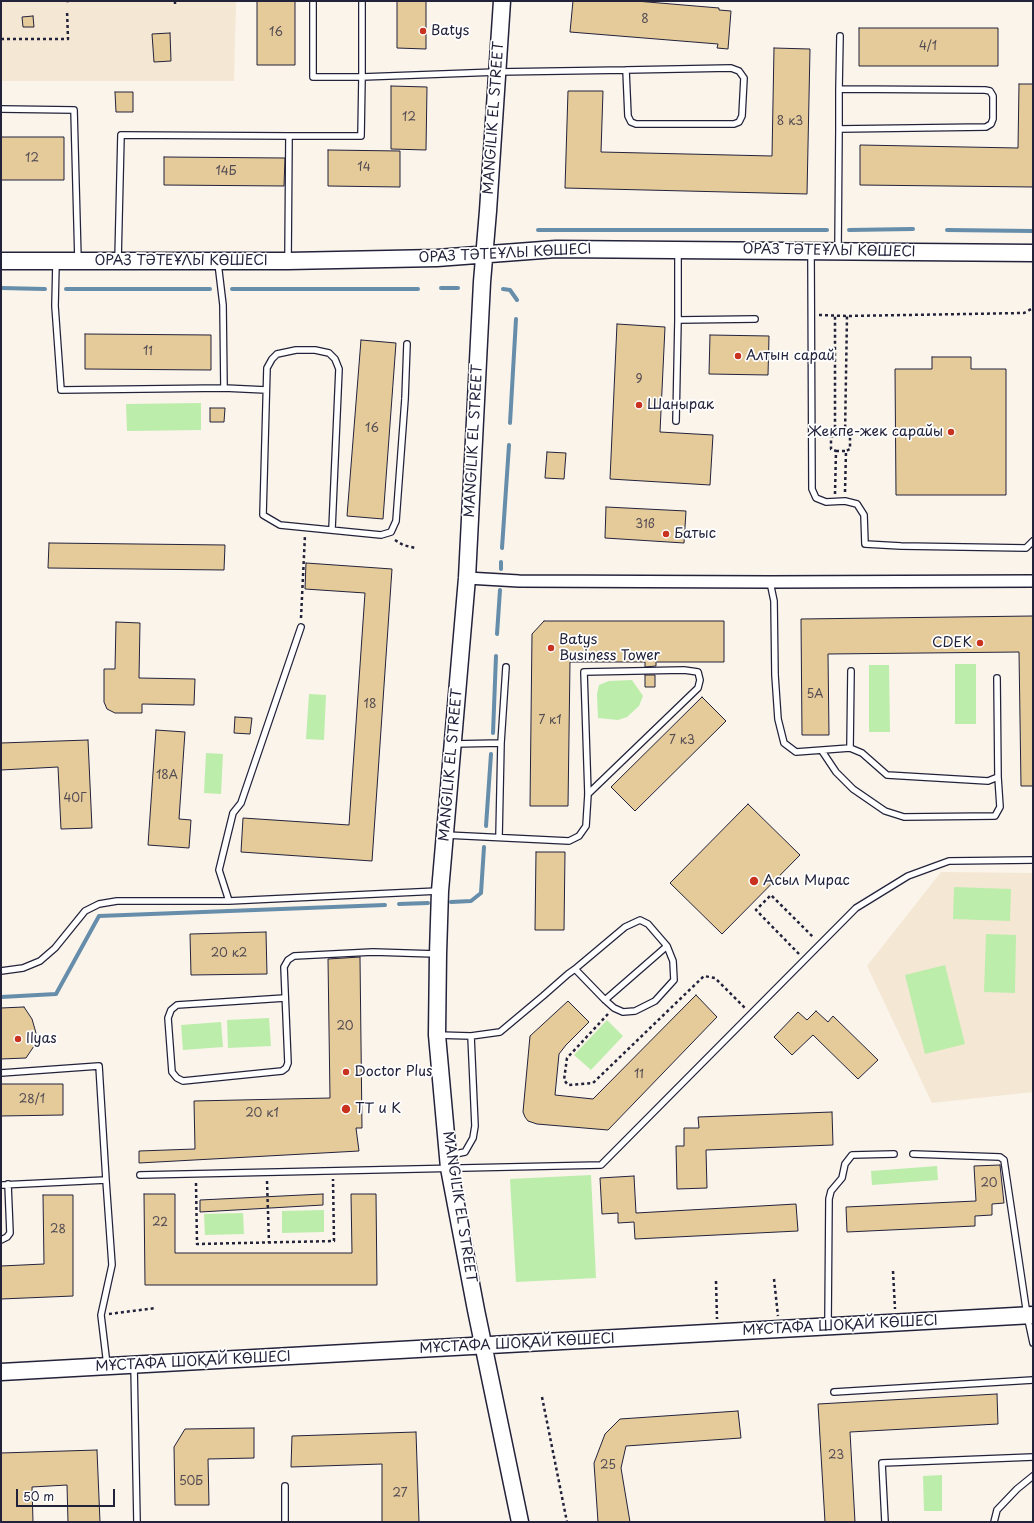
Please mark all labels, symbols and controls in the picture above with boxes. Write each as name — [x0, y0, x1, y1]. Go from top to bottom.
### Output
house number: 8 — [641, 13, 649, 27]
place label: Batys — [431, 23, 469, 39]
house number: 16 — [269, 26, 283, 40]
marker: Batys — [418, 26, 428, 36]
house number: 4/1 — [919, 40, 937, 54]
street label: MANGILIK EL STREET — [480, 41, 508, 195]
house number: 12 — [402, 111, 416, 125]
house number: 8 к3 — [777, 115, 803, 129]
house number: 12 — [25, 152, 39, 166]
house number: 14 — [357, 161, 371, 175]
house number: 14Б — [215, 165, 237, 179]
street label: ОРАЗ ТӘТЕҰЛЫ КӨШЕСІ — [418, 241, 592, 267]
street label: ОРАЗ ТӘТЕҰЛЫ КӨШЕСІ — [742, 241, 916, 261]
street label: ОРАЗ ТӘТЕҰЛЫ КӨШЕСІ — [94, 253, 268, 269]
house number: 11 — [143, 345, 153, 359]
place label: Алтын сарай — [746, 348, 835, 364]
marker: Алтын сарай — [733, 351, 743, 361]
street label: MANGILIK EL STREET — [462, 364, 486, 518]
house number: 9 — [635, 373, 643, 387]
place label: Шанырак — [647, 397, 714, 413]
marker: Шанырак — [634, 400, 644, 410]
house number: 16 — [365, 422, 379, 436]
place label: Жекпе-жек сарайы — [808, 424, 943, 440]
marker: Жекпе-жек сарайы — [946, 427, 956, 437]
house number: 31в — [635, 518, 655, 532]
place label: Батыс — [674, 526, 716, 542]
marker: Батыс — [661, 529, 671, 539]
place label: Batys Business Tower — [559, 632, 660, 664]
place label: CDEK — [932, 635, 972, 651]
marker: CDEK — [975, 638, 985, 648]
marker: Batys Business Tower — [546, 643, 556, 653]
street label: MANGILIK EL STREET — [436, 688, 466, 842]
house number: 5А — [807, 688, 823, 702]
house number: 18 — [364, 698, 376, 712]
house number: 7 к1 — [538, 714, 562, 728]
house number: 7 к3 — [669, 734, 695, 748]
house number: 18А — [156, 769, 178, 783]
house number: 40Г — [63, 792, 87, 806]
place label: Асыл Мирас — [763, 873, 850, 889]
marker: Асыл Мирас — [748, 875, 760, 887]
house number: 20 к2 — [211, 947, 247, 961]
house number: 20 — [336, 1020, 354, 1034]
place label: Ilyas — [26, 1031, 57, 1047]
marker: Ilyas — [13, 1034, 23, 1044]
place label: Doctor Plus — [354, 1064, 432, 1080]
marker: Doctor Plus — [341, 1067, 351, 1077]
house number: 11 — [634, 1068, 644, 1082]
house number: 28/1 — [19, 1093, 45, 1107]
place label: ТТ и К — [355, 1101, 401, 1117]
marker: ТТ и К — [340, 1103, 352, 1115]
house number: 20 к1 — [245, 1107, 279, 1121]
street label: MANGILIK EL STREET — [439, 1130, 479, 1284]
house number: 20 — [980, 1177, 998, 1191]
house number: 22 — [152, 1216, 168, 1230]
house number: 28 — [50, 1223, 66, 1237]
street label: МҰСТАФА ШОҚАЙ КӨШЕСІ — [742, 1312, 938, 1340]
street label: МҰСТАФА ШОҚАЙ КӨШЕСІ — [419, 1330, 615, 1358]
street label: МҰСТАФА ШОҚАЙ КӨШЕСІ — [95, 1348, 291, 1376]
house number: 23 — [828, 1449, 844, 1463]
house number: 25 — [600, 1459, 616, 1473]
house number: 50Б — [179, 1475, 203, 1489]
scale bar — [18, 1481, 117, 1507]
text: 50 m — [23, 1487, 54, 1505]
house number: 27 — [393, 1487, 407, 1501]

